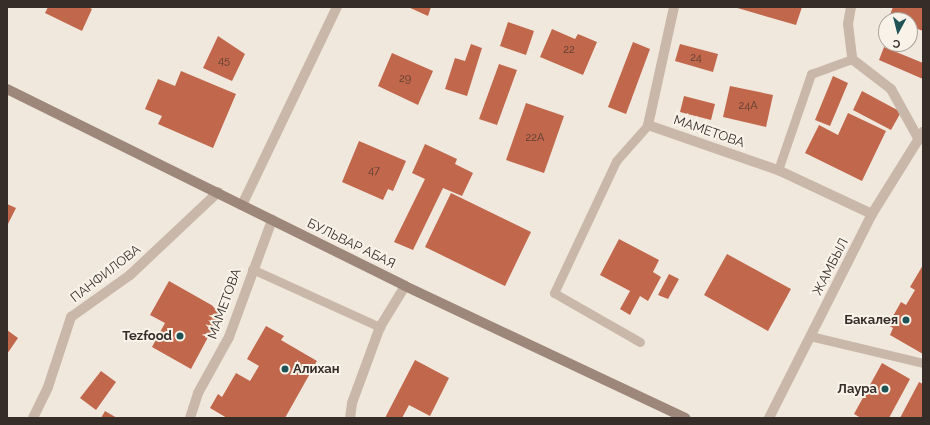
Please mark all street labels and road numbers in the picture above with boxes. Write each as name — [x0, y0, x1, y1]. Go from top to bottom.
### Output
street label: МАМЕТОВА — [671, 113, 747, 151]
street label: БУЛЬВАР АБАЯ — [304, 216, 398, 272]
street label: ЖАМБЫЛ — [810, 236, 852, 298]
street label: ПАНФИЛОВА — [68, 242, 144, 306]
street label: МАМЕТОВА — [205, 267, 245, 341]

